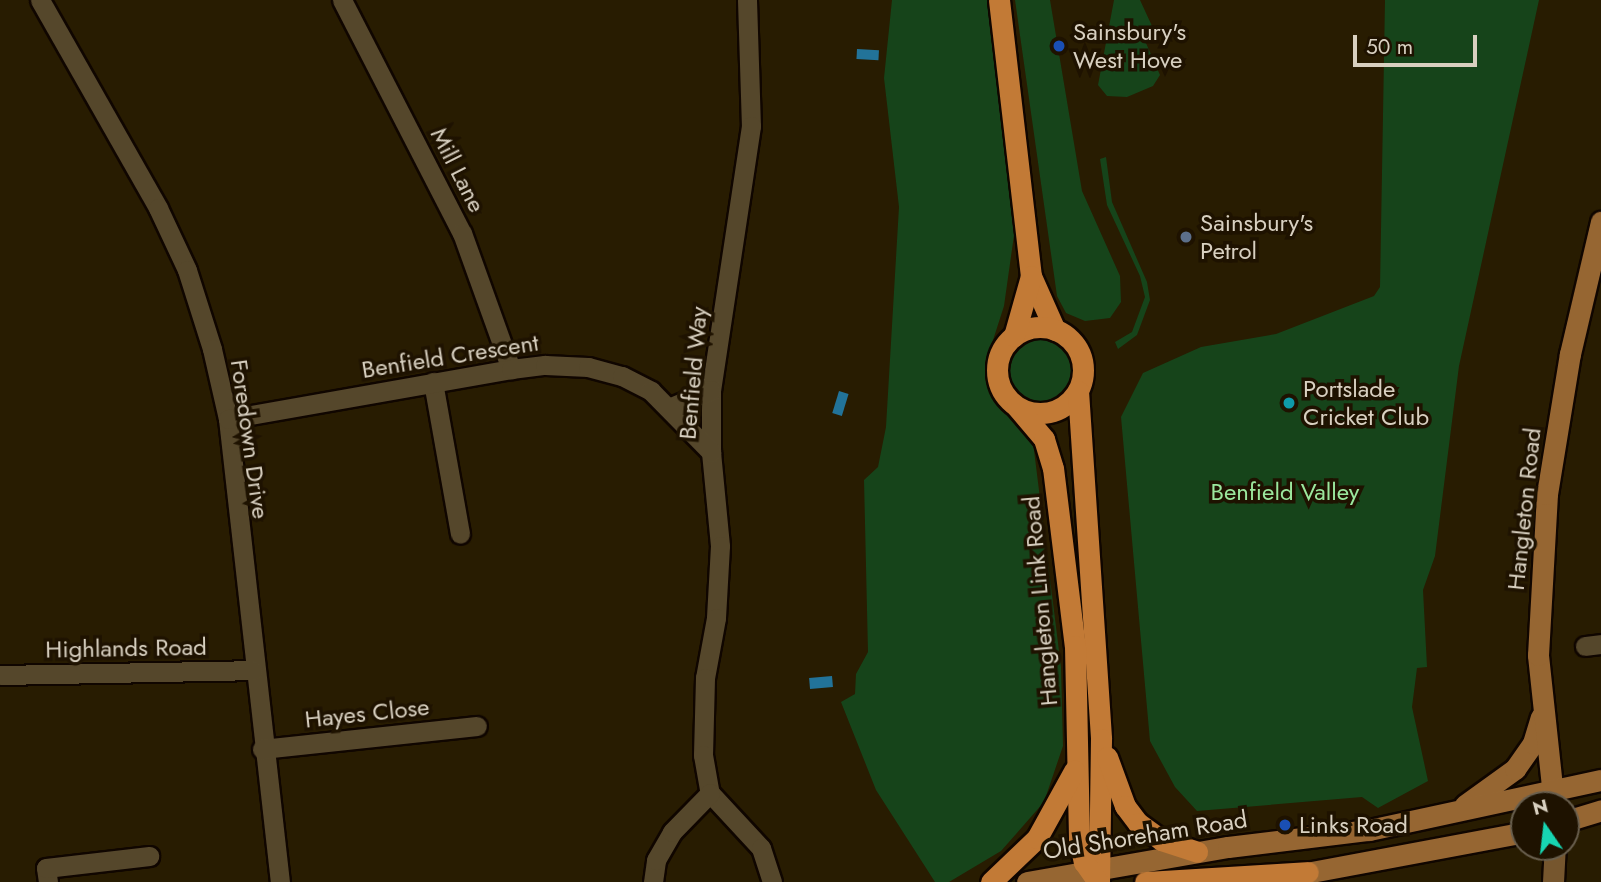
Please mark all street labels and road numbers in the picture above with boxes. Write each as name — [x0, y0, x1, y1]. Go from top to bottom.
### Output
street label: Mill Lane — [424, 123, 492, 217]
street label: Benfield Way — [673, 305, 713, 441]
street label: Benfield Crescent — [359, 328, 541, 384]
street label: Foredown Drive — [225, 358, 275, 520]
street label: Hangleton Road — [1501, 426, 1547, 592]
street label: Hangleton Link Road — [1016, 495, 1064, 707]
street label: Highlands Road — [45, 632, 207, 664]
street label: Hayes Close — [303, 692, 431, 734]
street label: Old Shoreham Road — [1041, 805, 1249, 865]

